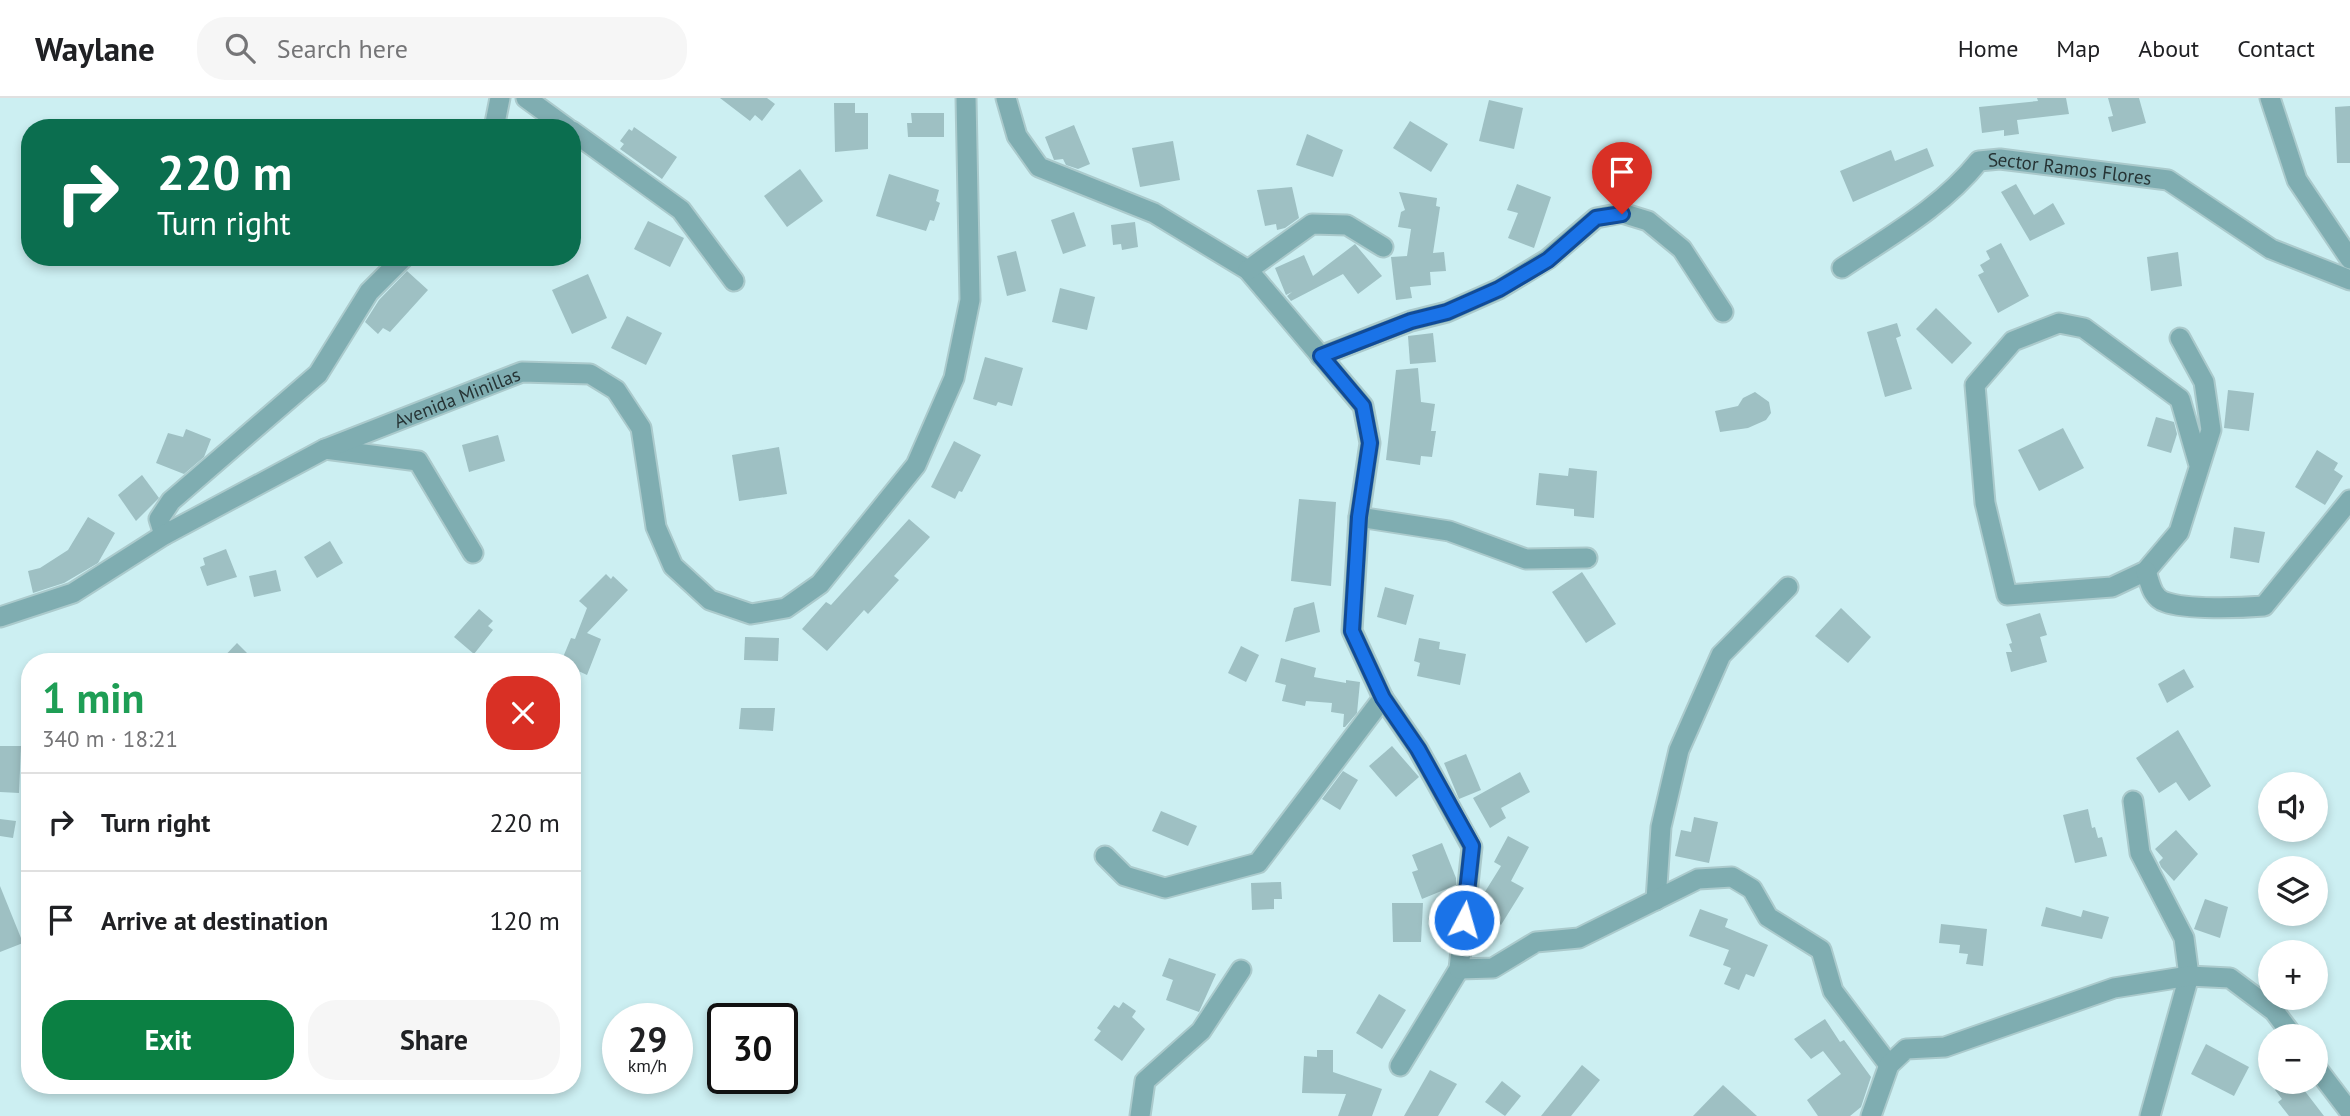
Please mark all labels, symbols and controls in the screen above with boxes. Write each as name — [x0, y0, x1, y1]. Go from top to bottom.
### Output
search box — [197, 17, 687, 80]
text: Waylane — [35, 27, 155, 70]
icon: search — [221, 29, 259, 67]
text: Search here — [277, 32, 408, 65]
text: Home — [1958, 33, 2018, 64]
text: Map — [2056, 33, 2100, 64]
text: About — [2138, 33, 2199, 64]
text: Contact — [2237, 33, 2315, 64]
text: 220 m — [157, 140, 292, 204]
pin — [1592, 142, 1652, 214]
icon: right — [42, 147, 133, 238]
street label: Sector Ramos Flores — [1987, 147, 2153, 190]
icon: arrive — [1603, 153, 1641, 191]
text: Turn right — [157, 202, 291, 244]
street label: Avenida Minillas — [390, 362, 524, 433]
text: 1 min — [42, 670, 144, 725]
button: close — [486, 676, 560, 750]
text: 340 m · 18:21 — [42, 724, 178, 753]
map controls — [2258, 772, 2328, 1094]
button: sound — [2258, 772, 2328, 842]
icon: right — [42, 803, 80, 841]
text: Turn right — [101, 806, 210, 839]
text: 220 m — [489, 806, 560, 839]
button: layers — [2258, 856, 2328, 926]
position arrow — [1427, 883, 1501, 957]
icon: arrive — [42, 901, 80, 939]
text: Arrive at destination — [101, 904, 328, 937]
text: 120 m — [489, 904, 560, 937]
button: + — [2258, 940, 2328, 1010]
button: Exit — [42, 1000, 294, 1080]
button: Share — [308, 1000, 560, 1080]
speed limit sign: 30 — [707, 1003, 798, 1094]
text: 29 — [628, 1016, 667, 1062]
button: − — [2258, 1024, 2328, 1094]
text: km/h — [628, 1054, 667, 1077]

